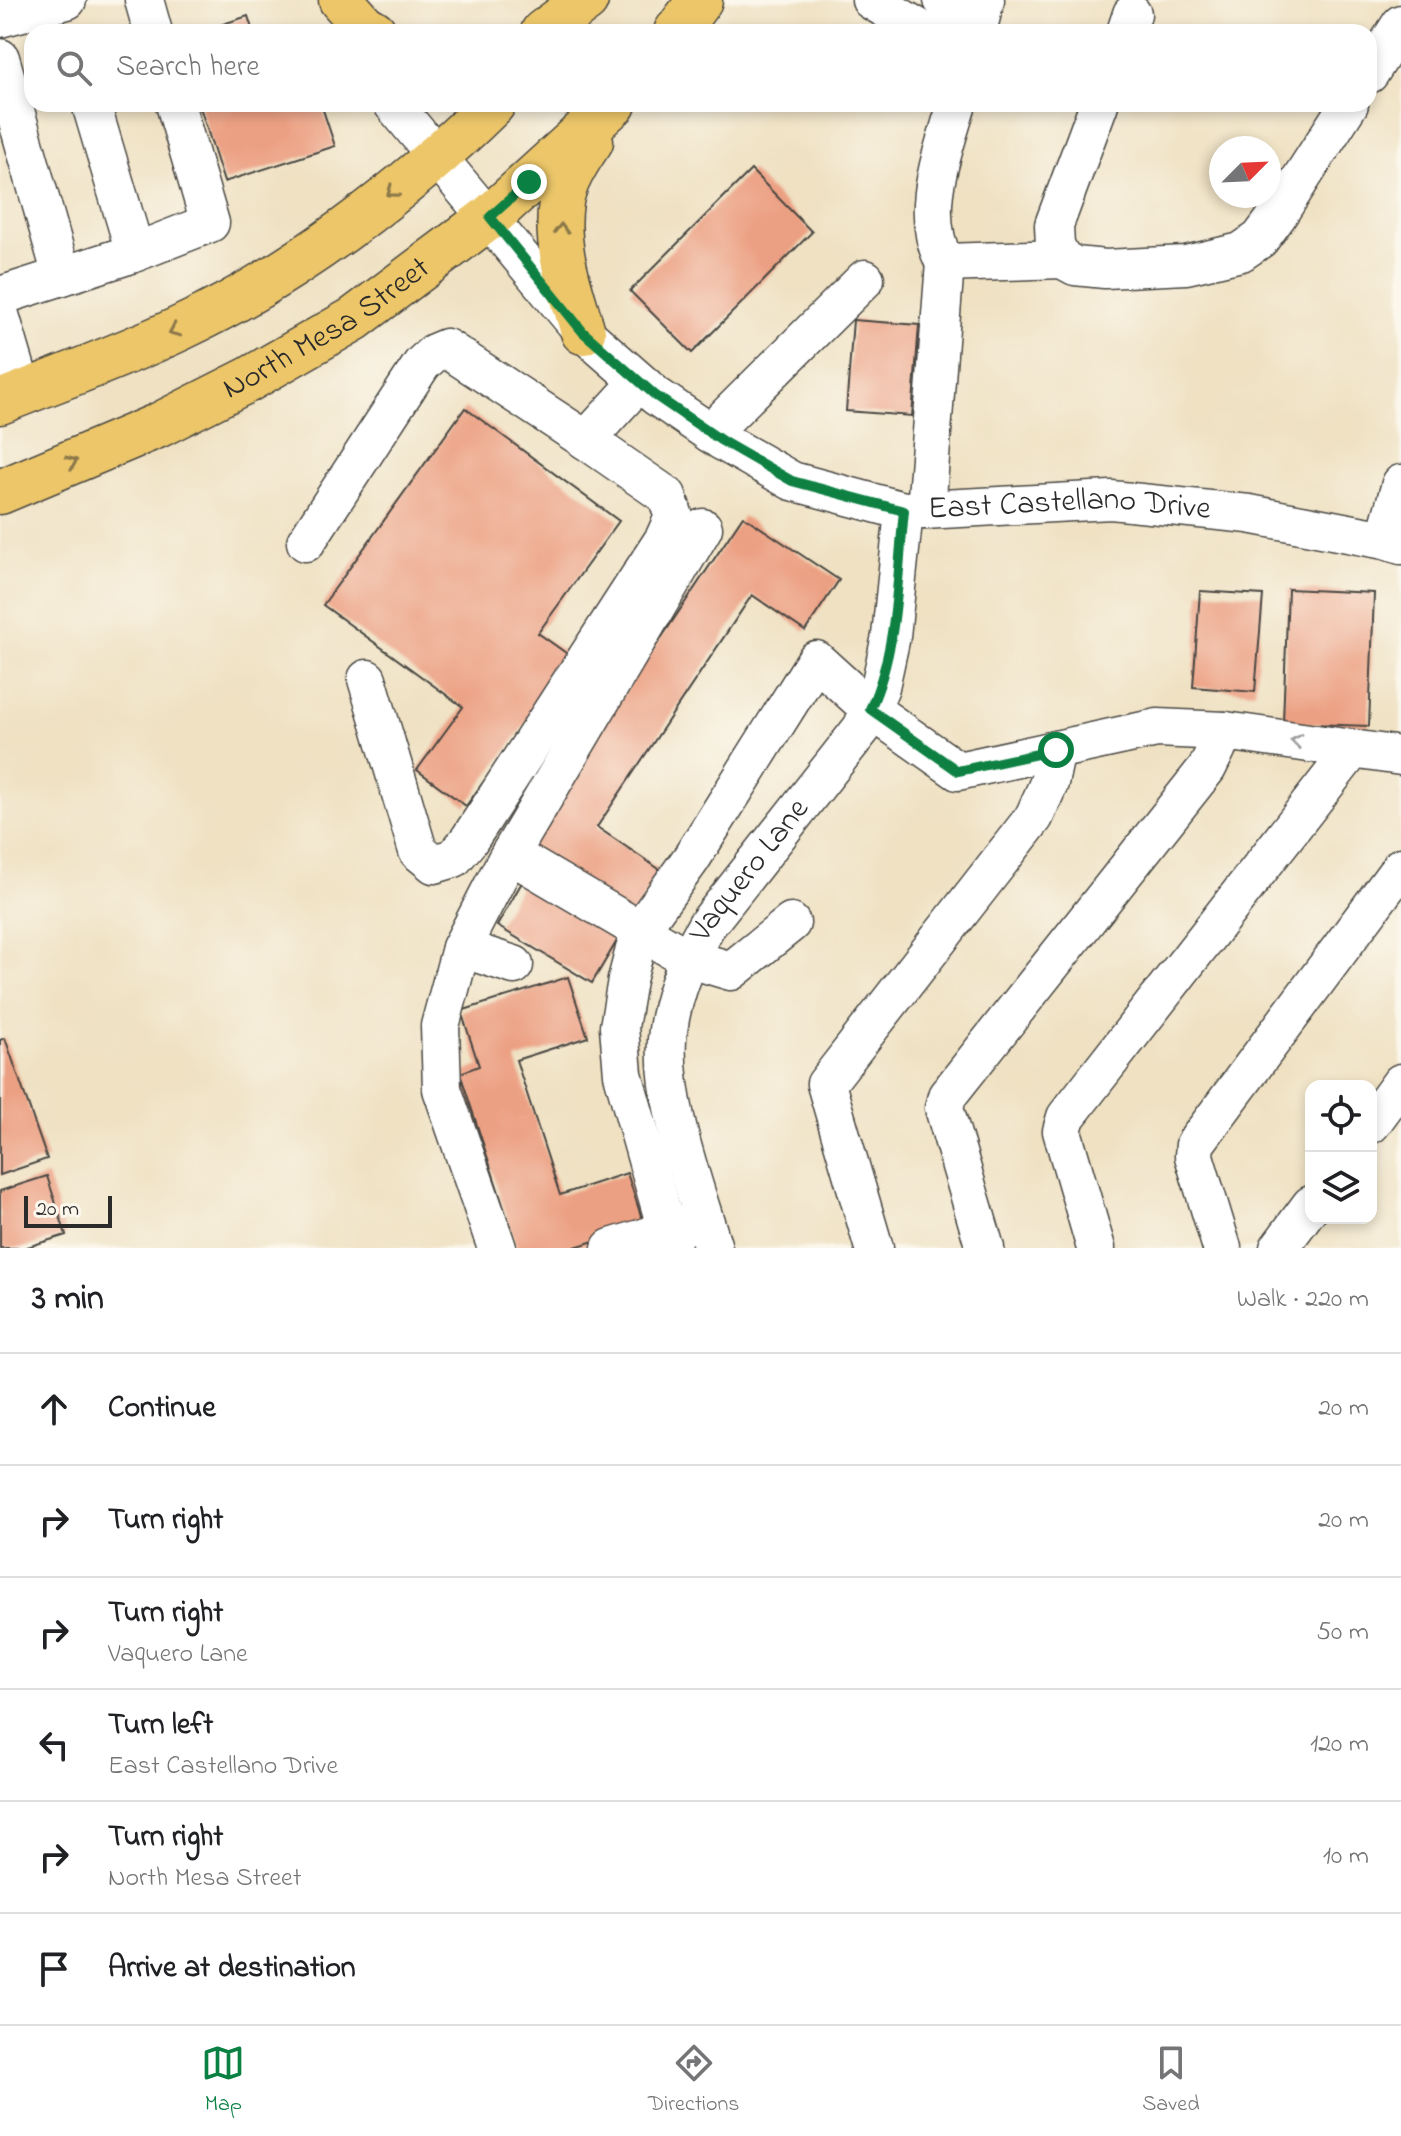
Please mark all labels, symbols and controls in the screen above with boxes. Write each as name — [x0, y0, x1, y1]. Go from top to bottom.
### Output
search box — [24, 24, 1377, 112]
icon: search — [52, 46, 96, 90]
text: Search here — [116, 46, 260, 90]
north arrow — [1209, 136, 1281, 208]
route end — [511, 164, 547, 200]
one-way arrow — [387, 182, 401, 197]
one-way arrow — [552, 222, 569, 235]
street label: North Mesa Street — [215, 246, 441, 412]
one-way arrow — [167, 322, 182, 338]
one-way arrow — [64, 455, 78, 471]
street label: East Castellano Drive — [927, 476, 1214, 534]
route start — [1038, 732, 1074, 768]
one-way arrow — [1289, 733, 1303, 750]
street label: Vaquero Lane — [677, 788, 822, 952]
map controls — [1305, 1080, 1377, 1224]
button: locate — [1305, 1080, 1377, 1152]
button: layers — [1305, 1152, 1377, 1224]
scale bar — [24, 1192, 112, 1228]
text: 20 m — [36, 1194, 79, 1226]
text: 3 min — [32, 1275, 104, 1325]
text: Walk · 220 m — [1237, 1281, 1369, 1319]
icon: ahead — [32, 1387, 76, 1431]
text: Continue — [108, 1387, 216, 1431]
text: 20 m — [1318, 1390, 1369, 1428]
icon: right — [32, 1499, 76, 1543]
text: Turn right — [108, 1499, 223, 1543]
text: 20 m — [1318, 1502, 1369, 1540]
text: Turn right — [108, 1592, 223, 1636]
icon: right — [32, 1611, 76, 1655]
text: 50 m — [1316, 1614, 1369, 1652]
text: Vaquero Lane — [108, 1636, 248, 1674]
text: Turn left — [108, 1704, 213, 1748]
icon: left — [32, 1723, 76, 1767]
text: 120 m — [1310, 1726, 1369, 1764]
text: East Castellano Drive — [108, 1748, 338, 1786]
text: Turn right — [108, 1816, 223, 1860]
icon: right — [32, 1835, 76, 1879]
text: 10 m — [1323, 1838, 1369, 1876]
text: North Mesa Street — [108, 1860, 301, 1898]
icon: arrive — [32, 1947, 76, 1991]
text: Arrive at destination — [108, 1947, 356, 1991]
tab: Map — [201, 2041, 245, 2121]
tab: Directions — [648, 2041, 739, 2121]
tab: Saved — [1142, 2041, 1200, 2121]

